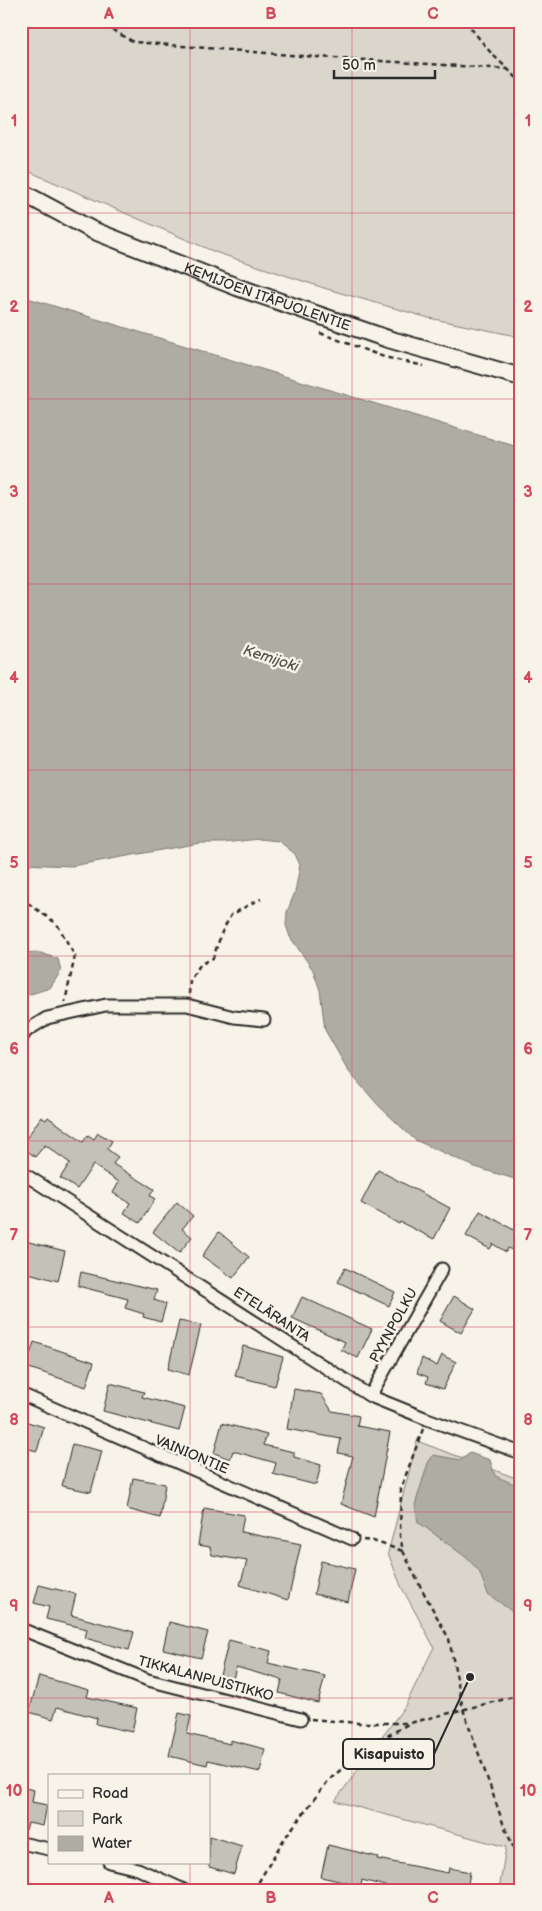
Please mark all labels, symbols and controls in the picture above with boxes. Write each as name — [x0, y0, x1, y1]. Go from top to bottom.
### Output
text: A — [103, 5, 114, 24]
text: B — [265, 5, 277, 24]
text: C — [427, 5, 439, 24]
scale bar — [334, 48, 436, 80]
text: 50 m — [342, 56, 376, 75]
text: 1 — [11, 112, 17, 131]
text: 1 — [525, 112, 531, 131]
street label: KEMIJOEN ITÄPUOLENTIE — [181, 259, 353, 334]
text: 2 — [9, 298, 19, 317]
text: 2 — [523, 298, 533, 317]
text: 3 — [9, 483, 19, 502]
text: 3 — [523, 483, 533, 502]
water label: Kemijoki — [241, 641, 302, 677]
text: 4 — [9, 669, 19, 688]
text: 4 — [523, 669, 533, 688]
text: 5 — [9, 854, 19, 873]
text: 5 — [523, 854, 533, 873]
text: 6 — [9, 1040, 19, 1059]
text: 6 — [523, 1040, 533, 1059]
text: 7 — [10, 1226, 19, 1245]
text: 7 — [524, 1226, 533, 1245]
street label: ETELÄRANTA — [230, 1283, 314, 1346]
street label: PYYNPOLKU — [366, 1285, 421, 1365]
text: 8 — [9, 1411, 19, 1430]
text: 8 — [523, 1411, 533, 1430]
street label: VAINIONTIE — [152, 1431, 231, 1478]
text: 9 — [9, 1597, 19, 1616]
text: 9 — [523, 1597, 533, 1616]
street label: TIKKALANPUISTIKKO — [136, 1652, 276, 1705]
callout: Kisapuisto — [343, 1739, 434, 1769]
text: Kisapuisto — [354, 1745, 425, 1764]
legend — [48, 1774, 210, 1864]
text: 10 — [6, 1782, 22, 1801]
text: 10 — [520, 1782, 536, 1801]
text: Road — [92, 1784, 128, 1803]
text: Park — [92, 1810, 123, 1829]
text: Water — [92, 1834, 132, 1853]
text: A — [103, 1889, 114, 1908]
text: B — [265, 1889, 277, 1908]
text: C — [427, 1889, 439, 1908]

